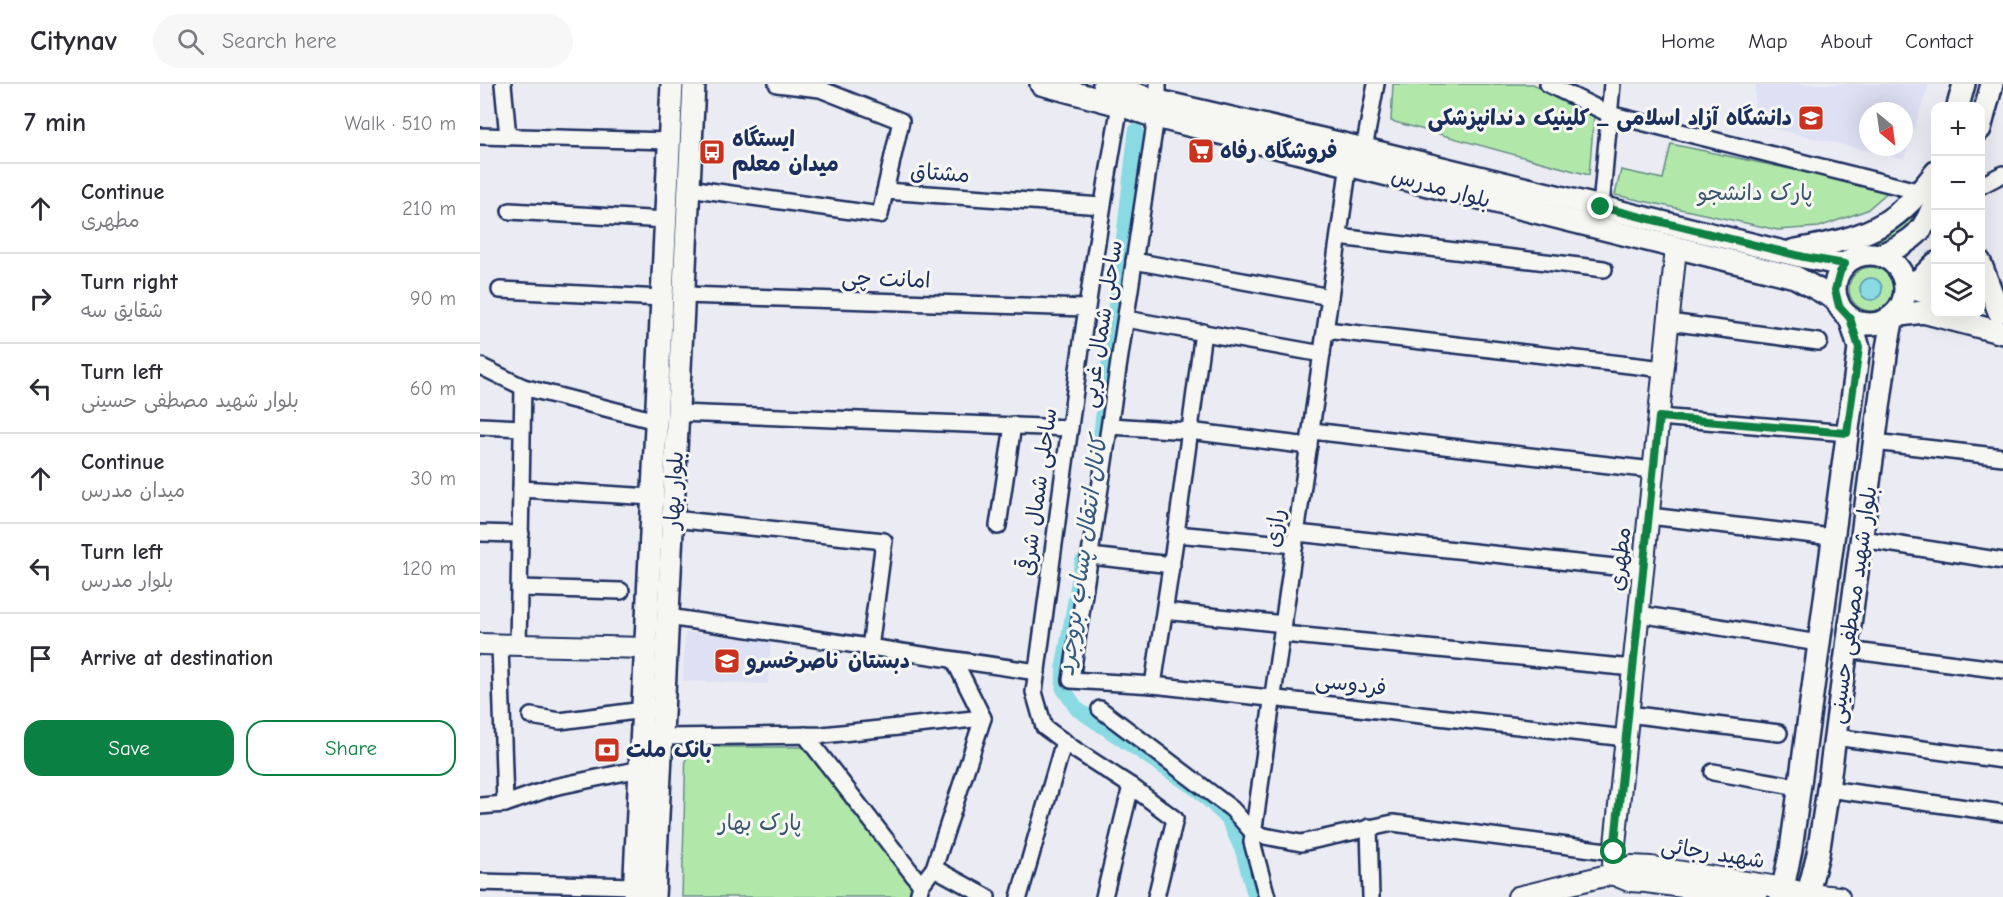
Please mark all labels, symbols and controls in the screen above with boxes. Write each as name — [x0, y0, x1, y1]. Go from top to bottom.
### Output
search box — [153, 14, 573, 68]
text: Citynav — [30, 25, 117, 57]
icon: search — [174, 25, 207, 58]
text: Search here — [222, 28, 336, 54]
text: Home — [1661, 29, 1715, 53]
text: Map — [1748, 29, 1788, 53]
text: About — [1821, 29, 1872, 53]
text: Contact — [1905, 29, 1973, 53]
north arrow — [1859, 102, 1913, 156]
map controls — [1931, 102, 1985, 318]
button: + — [1931, 102, 1985, 156]
school or university icon: دانشگاه آزاد اسلامی _ کلینیک دندانپزشکی — [1796, 103, 1826, 133]
place label: دانشگاه آزاد اسلامی _ کلینیک دندانپزشکی — [1428, 104, 1792, 132]
text: 7 min — [24, 108, 86, 138]
text: Walk · 510 m — [345, 112, 456, 135]
place label: ایستگاه میدان معلم — [732, 125, 839, 180]
supermarket icon: فروشگاه رفاه — [1186, 136, 1216, 166]
bus stop icon: ایستگاه میدان معلم — [697, 137, 727, 167]
place label: فروشگاه رفاه — [1220, 137, 1338, 164]
button: − — [1931, 156, 1985, 210]
street label: مشتاق — [909, 158, 971, 188]
street label: بلوار مدرس — [1389, 162, 1493, 214]
text: Continue — [81, 179, 164, 205]
park label: پارک دانشجو — [1696, 180, 1813, 207]
icon: ahead — [24, 192, 57, 225]
route end — [1587, 193, 1613, 219]
text: 210 m — [402, 197, 456, 220]
text: مطهری — [81, 209, 140, 232]
button: locate — [1931, 210, 1985, 264]
street label: ساحلی شمال غربی — [1076, 238, 1129, 410]
street label: امانت چی — [841, 264, 931, 295]
button: layers — [1931, 264, 1985, 318]
text: Turn right — [81, 269, 178, 295]
icon: right — [24, 282, 57, 315]
text: 90 m — [410, 287, 456, 310]
text: شقایق سه — [81, 299, 163, 322]
text: Turn left — [81, 359, 163, 385]
icon: left — [24, 372, 57, 405]
text: 60 m — [410, 377, 456, 400]
text: بلوار شهید مصطفی حسینی — [81, 389, 299, 412]
street label: ساحلی شمال شرقی — [1012, 406, 1064, 578]
water label: کانال انتقال پساب بروجرد — [1051, 431, 1114, 678]
text: Continue — [81, 449, 164, 475]
street label: بلوار بهار — [659, 450, 689, 532]
icon: ahead — [24, 462, 57, 495]
text: 30 m — [410, 467, 456, 490]
text: میدان مدرس — [81, 479, 185, 502]
street label: بلوار شهید مصطفی حسینی — [1823, 484, 1884, 726]
street label: رازی — [1259, 507, 1291, 549]
street label: مطهری — [1604, 526, 1636, 592]
text: Turn left — [81, 539, 163, 565]
icon: left — [24, 552, 57, 585]
text: 120 m — [402, 557, 456, 580]
text: بلوار مدرس — [81, 569, 173, 592]
icon: arrive — [24, 642, 57, 675]
text: Arrive at destination — [81, 645, 273, 671]
school or university icon: دبستان ناصرخسرو — [712, 646, 742, 676]
place label: دبستان ناصرخسرو — [745, 648, 910, 676]
street label: فردوسی — [1314, 667, 1388, 702]
button: Save — [24, 720, 234, 776]
button: Share — [246, 720, 456, 776]
bank icon: بانک ملت — [592, 735, 622, 765]
place label: بانک ملت — [626, 737, 712, 763]
park label: پارک بهار — [716, 810, 802, 837]
street label: شهید رجائی — [1659, 832, 1767, 875]
route start — [1600, 838, 1626, 864]

